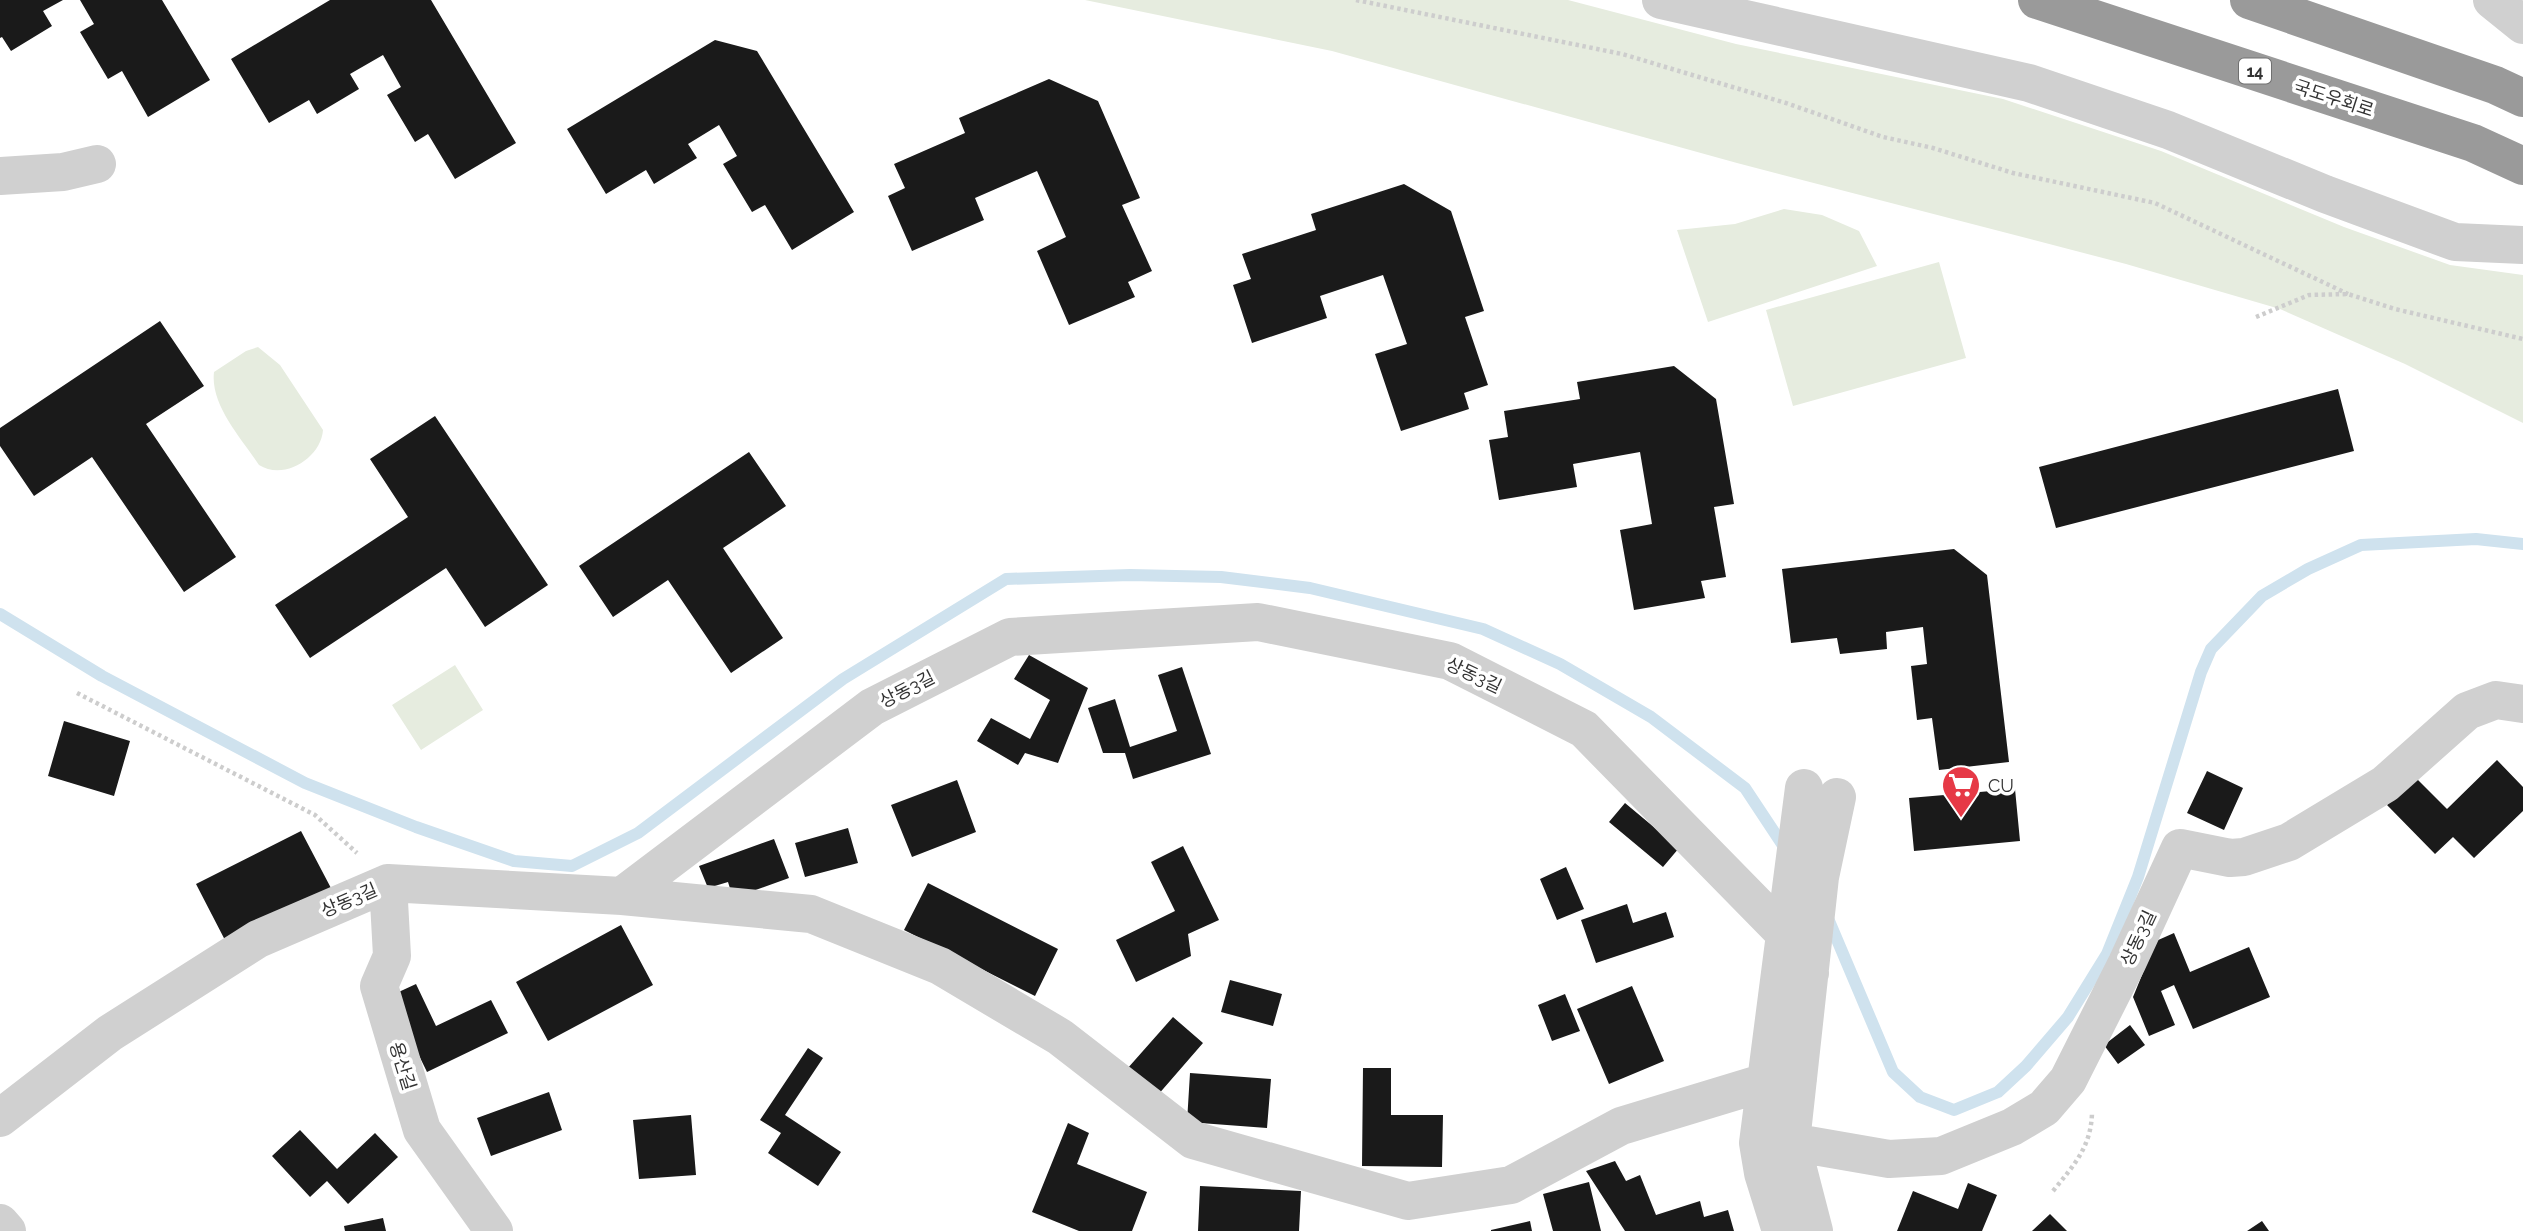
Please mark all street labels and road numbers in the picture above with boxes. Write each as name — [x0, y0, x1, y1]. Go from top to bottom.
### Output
road number: 14 — [2239, 58, 2271, 83]
street label: 국도우회로 — [2291, 75, 2377, 121]
street label: 상동3길 — [1443, 653, 1505, 697]
street label: 상동3길 — [876, 666, 938, 712]
street label: 상동3길 — [318, 879, 380, 921]
street label: 상동3길 — [2116, 907, 2160, 969]
street label: 용산길 — [386, 1039, 420, 1093]

